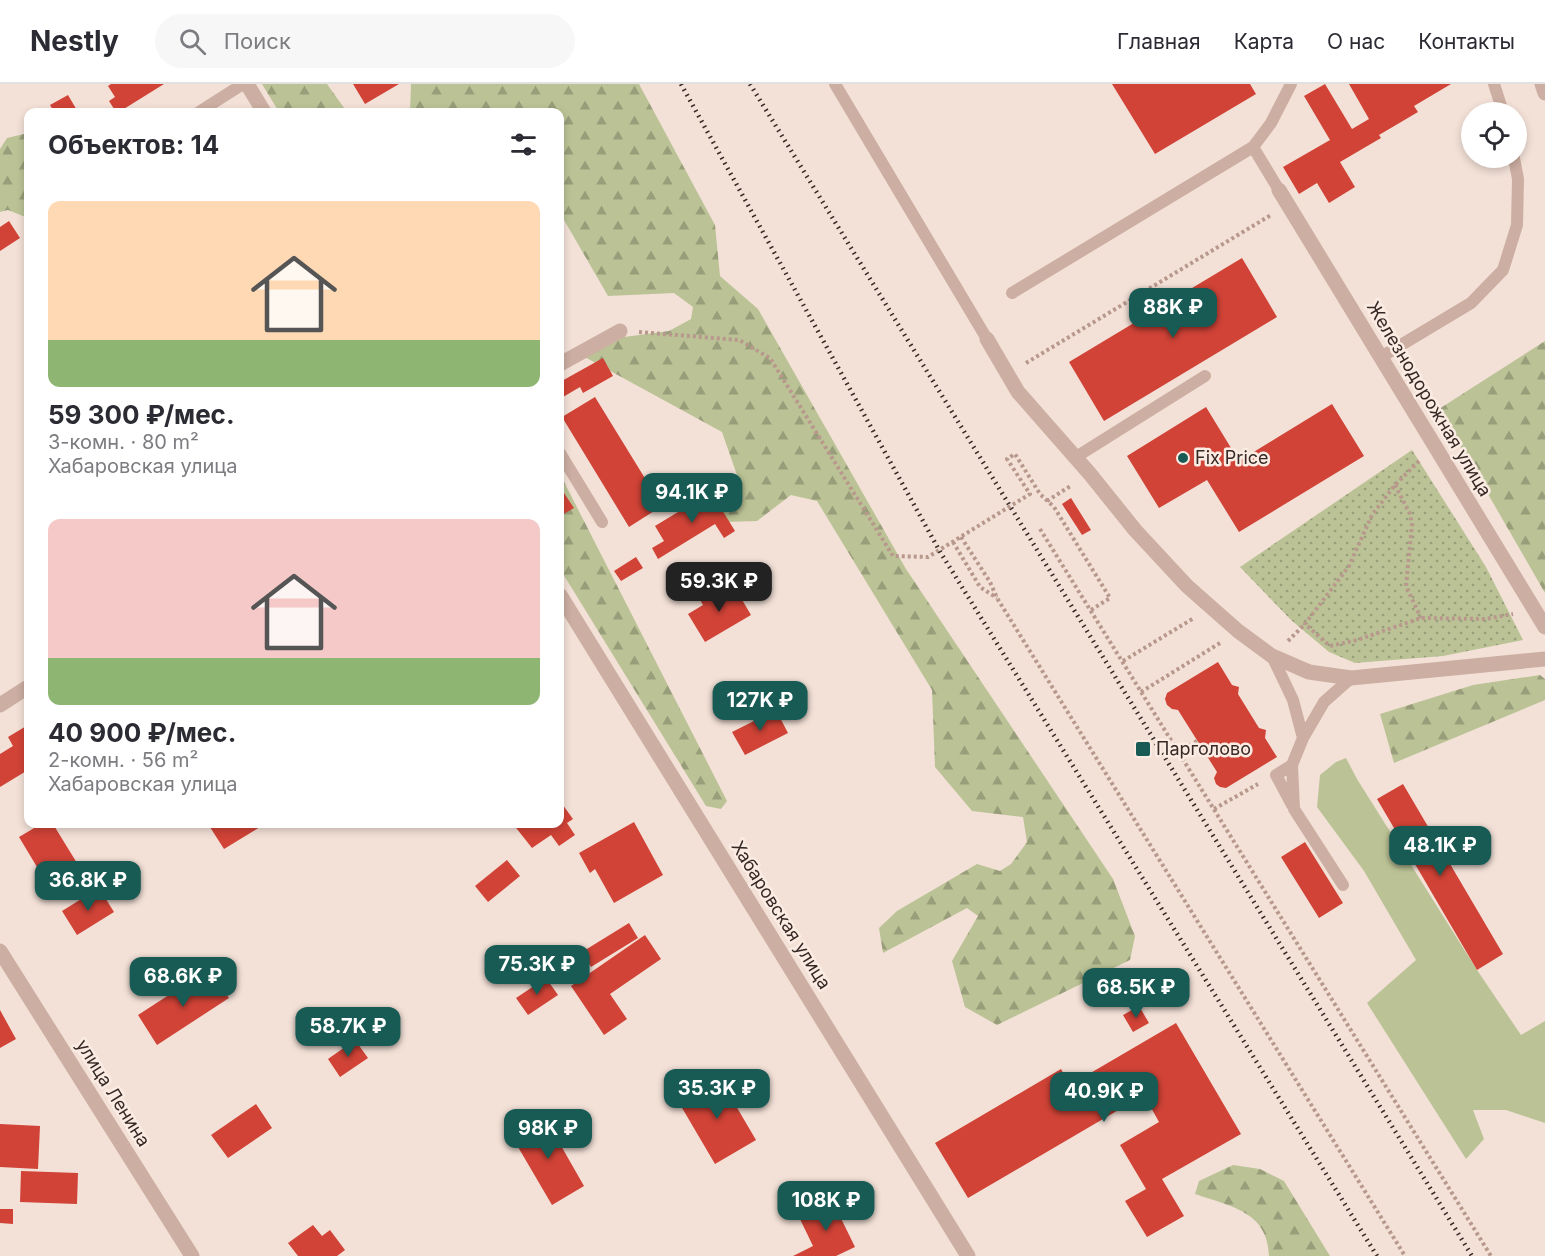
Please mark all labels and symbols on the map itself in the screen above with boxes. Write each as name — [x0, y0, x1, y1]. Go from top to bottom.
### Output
pin: 88K ₽ — [1131, 288, 1215, 339]
street label: Железнодорожная улица — [1363, 298, 1496, 500]
place label: Fix Price — [1195, 447, 1269, 468]
marker: Fix Price — [1176, 451, 1190, 465]
pin: 94.1K ₽ — [637, 473, 747, 524]
pin: 59.3K ₽ — [664, 562, 774, 613]
pin: 127K ₽ — [711, 681, 809, 732]
place label: Парголово — [1156, 738, 1251, 759]
marker: Парголово — [1134, 740, 1152, 758]
pin: 48.1K ₽ — [1385, 826, 1495, 877]
street label: Хабаровская улица — [727, 837, 835, 993]
pin: 36.8K ₽ — [33, 861, 143, 912]
pin: 75.3K ₽ — [482, 945, 592, 996]
pin: 68.6K ₽ — [128, 957, 238, 1008]
pin: 68.5K ₽ — [1081, 968, 1191, 1019]
pin: 58.7K ₽ — [293, 1007, 403, 1058]
street label: улица Ленина — [72, 1035, 155, 1150]
pin: 35.3K ₽ — [662, 1069, 772, 1120]
pin: 40.9K ₽ — [1049, 1072, 1159, 1123]
pin: 98K ₽ — [506, 1109, 590, 1160]
pin: 108K ₽ — [777, 1181, 875, 1232]

